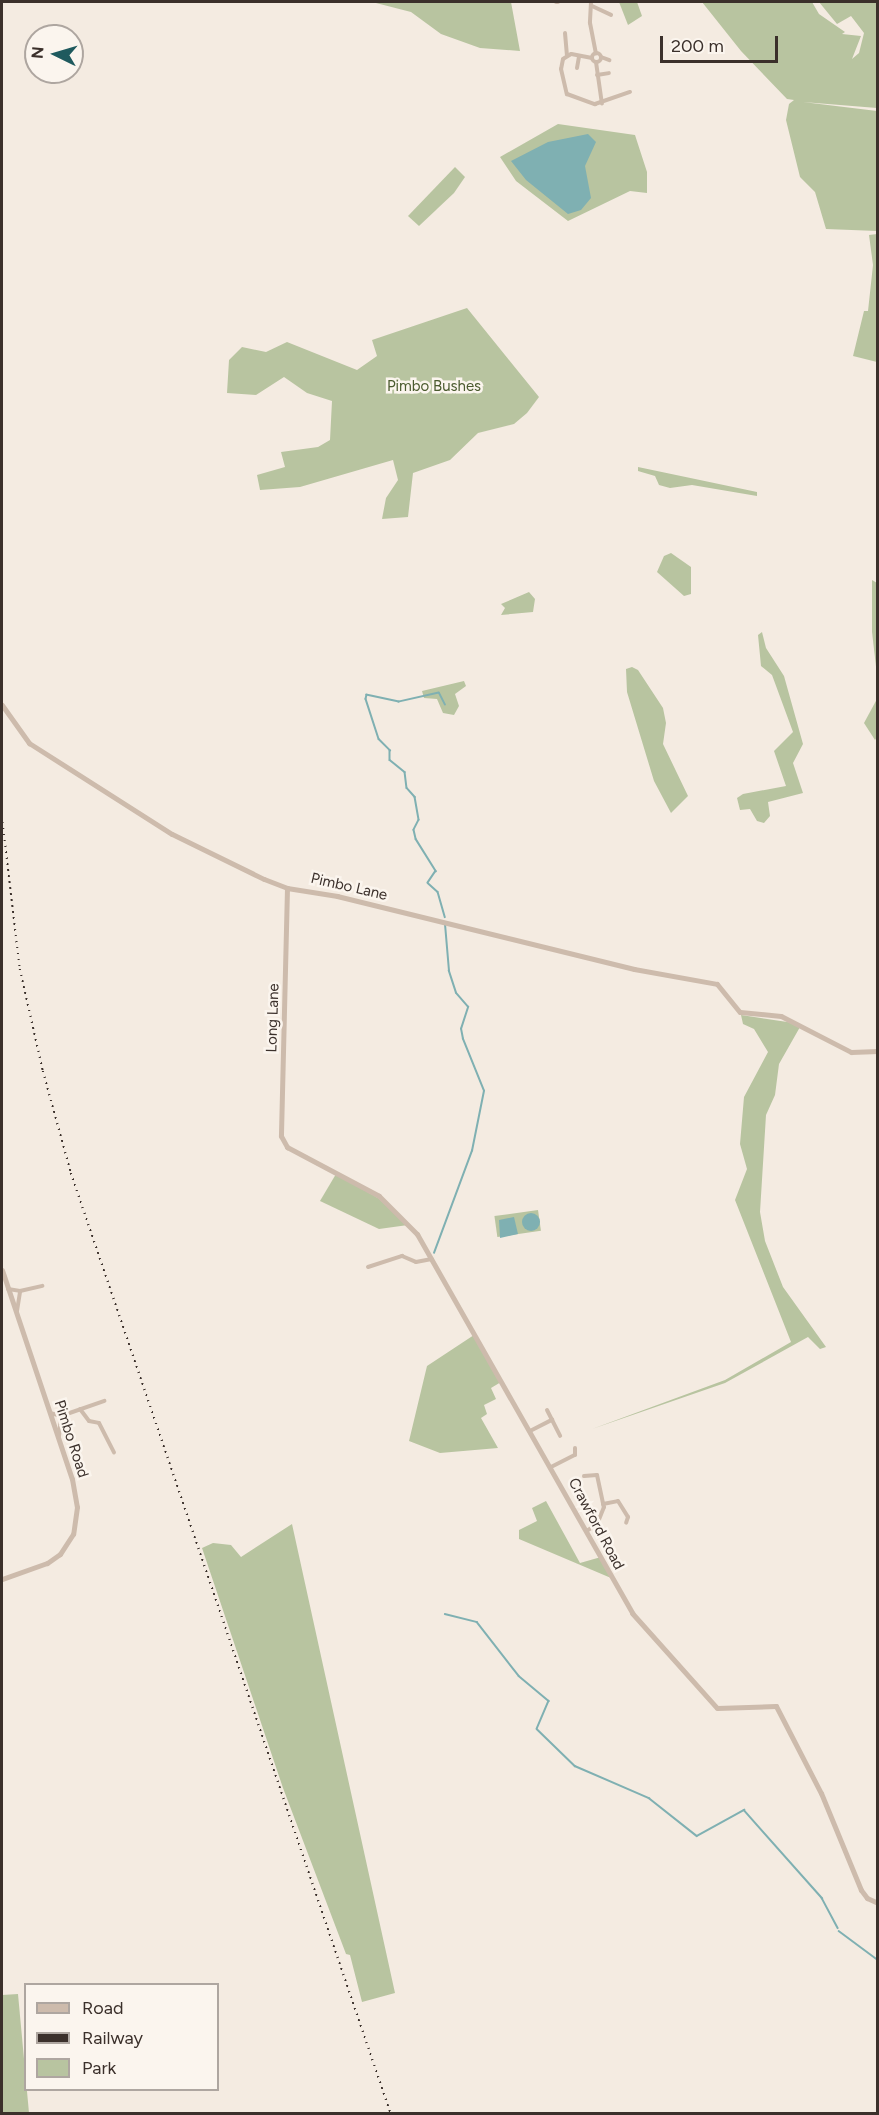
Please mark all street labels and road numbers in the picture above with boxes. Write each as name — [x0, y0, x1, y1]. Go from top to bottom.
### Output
street label: Pimbo Lane — [309, 869, 389, 905]
street label: Long Lane — [263, 983, 283, 1053]
street label: Pimbo Road — [50, 1398, 92, 1480]
street label: Crawford Road — [564, 1475, 628, 1573]

